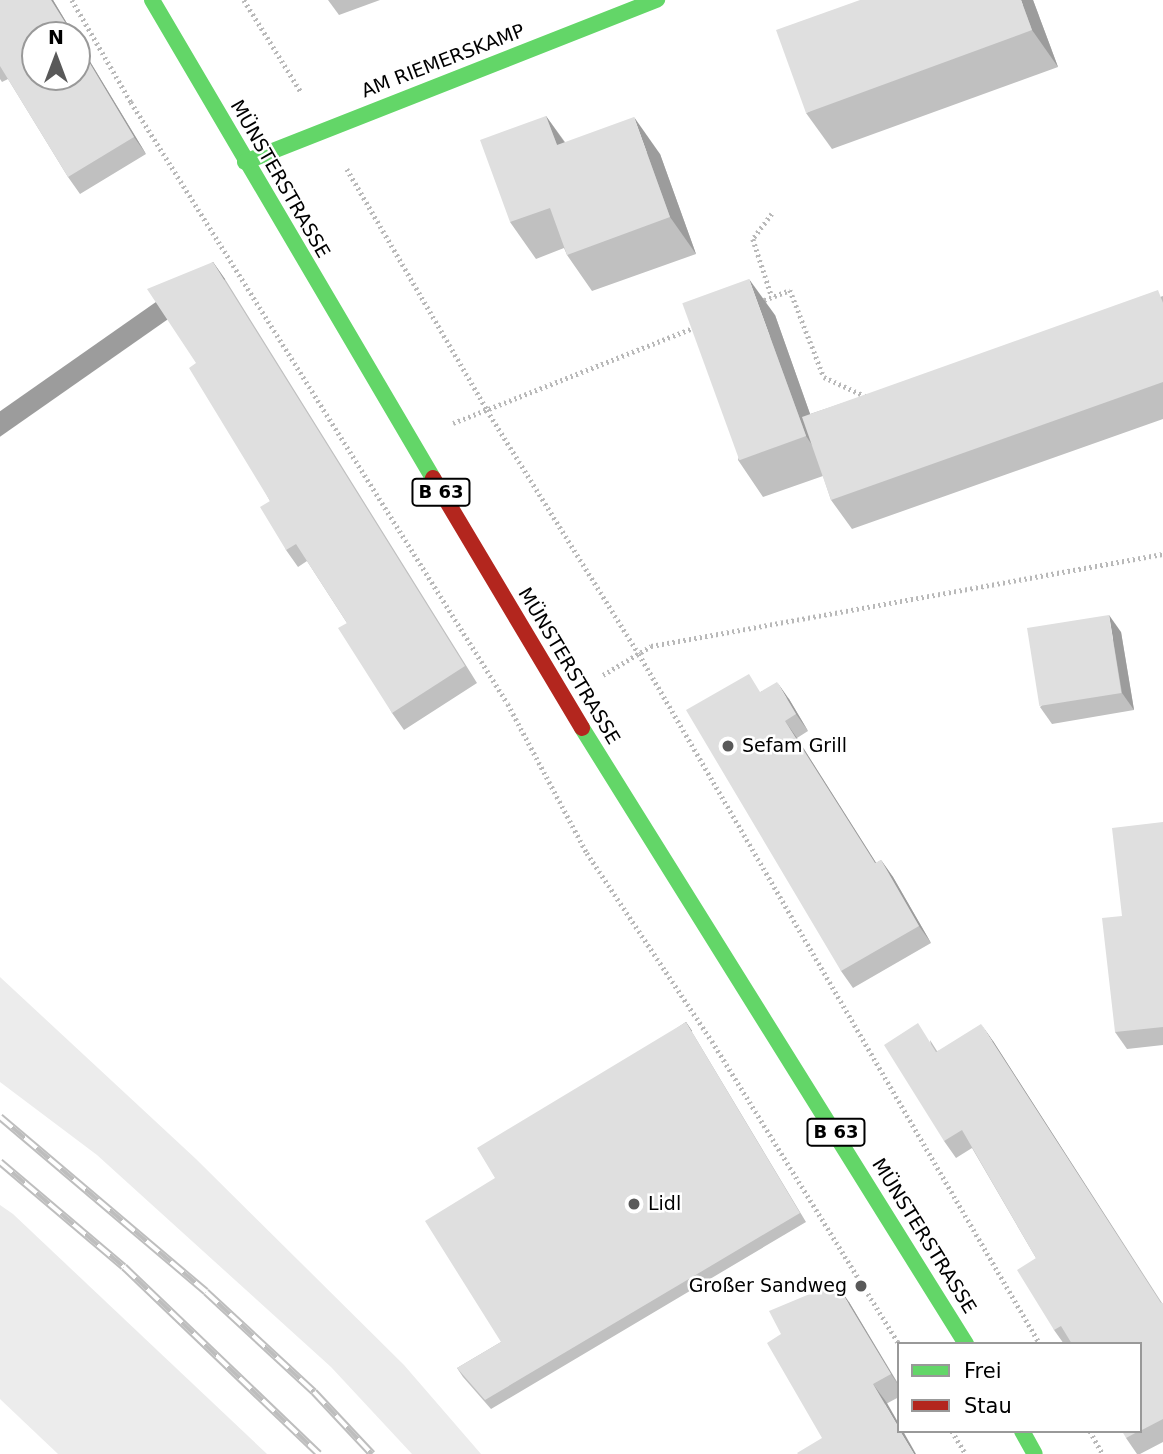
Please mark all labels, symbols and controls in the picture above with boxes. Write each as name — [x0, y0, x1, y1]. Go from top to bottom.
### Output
street label: AM RIEMERSKAMP — [358, 19, 528, 103]
north arrow — [21, 21, 91, 91]
text: N — [48, 26, 64, 48]
street label: MÜNSTERSTRASSE — [225, 96, 335, 262]
road number: B 63 — [411, 478, 471, 506]
street label: MÜNSTERSTRASSE — [513, 584, 625, 748]
place label: Sefam Grill — [742, 735, 847, 757]
marker: Sefam Grill — [720, 738, 736, 754]
road number: B 63 — [806, 1118, 866, 1147]
street label: MÜNSTERSTRASSE — [867, 1154, 981, 1318]
place label: Lidl — [648, 1193, 681, 1215]
marker: Lidl — [626, 1196, 642, 1212]
place label: Großer Sandweg — [689, 1275, 847, 1297]
marker: Großer Sandweg — [853, 1278, 869, 1294]
legend — [897, 1342, 1142, 1433]
text: Frei — [964, 1359, 1001, 1383]
text: Stau — [964, 1394, 1012, 1418]

